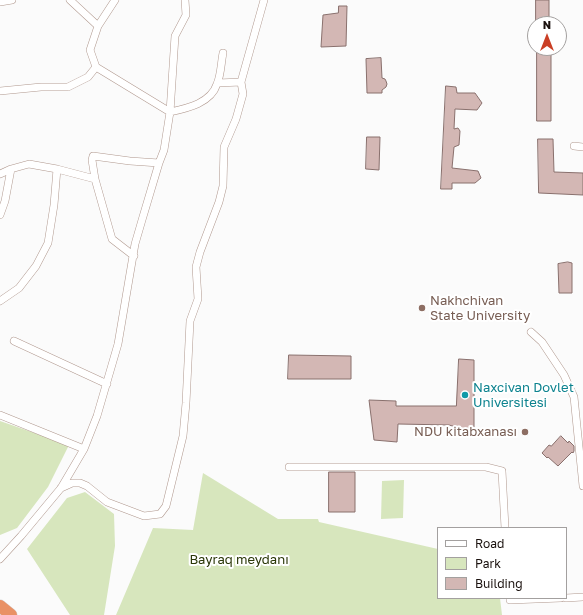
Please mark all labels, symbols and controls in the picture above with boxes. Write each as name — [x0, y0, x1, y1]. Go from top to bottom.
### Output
north arrow — [527, 16, 567, 56]
text: N — [543, 18, 551, 31]
place label: Nakhchivan State University — [430, 293, 530, 324]
marker: Nakhchivan State University — [417, 303, 427, 313]
place label: Naxcivan Dovlet Universitesi — [473, 380, 574, 411]
marker: Naxcivan Dovlet Universitesi — [460, 390, 470, 400]
place label: NDU kitabxanası — [414, 424, 517, 440]
marker: NDU kitabxanası — [520, 427, 530, 437]
legend — [437, 527, 567, 599]
text: Road — [475, 536, 504, 551]
park label: Bayraq meydanı — [189, 552, 289, 568]
text: Park — [475, 556, 501, 571]
text: Building — [475, 576, 523, 591]

